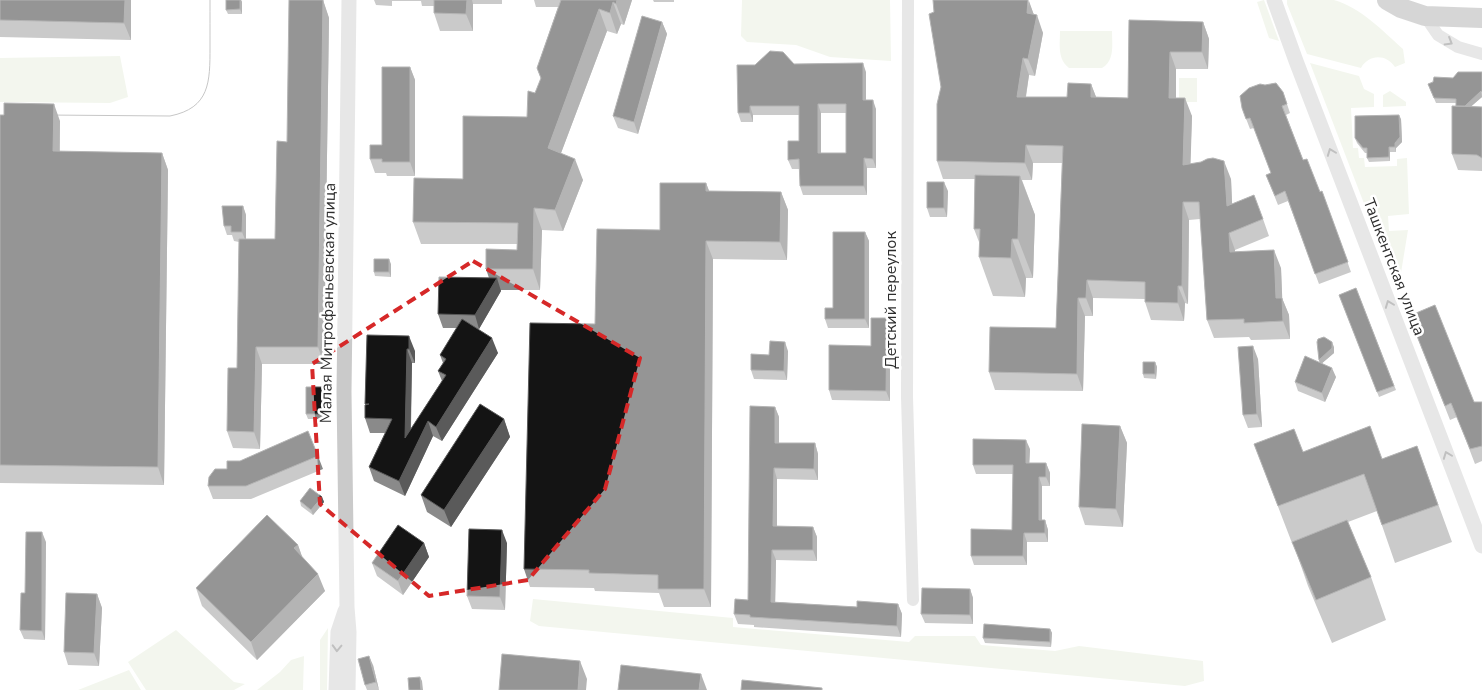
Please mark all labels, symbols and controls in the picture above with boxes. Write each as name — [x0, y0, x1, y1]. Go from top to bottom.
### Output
one-way arrow — [1443, 35, 1452, 45]
one-way arrow — [1327, 148, 1337, 157]
street label: Малая Митрофаньевская улица — [315, 183, 341, 423]
street label: Ташкентская улица — [1358, 195, 1430, 339]
street label: Детский переулок — [880, 231, 902, 369]
one-way arrow — [1385, 300, 1395, 308]
one-way arrow — [1443, 452, 1453, 460]
one-way arrow — [332, 644, 343, 652]

